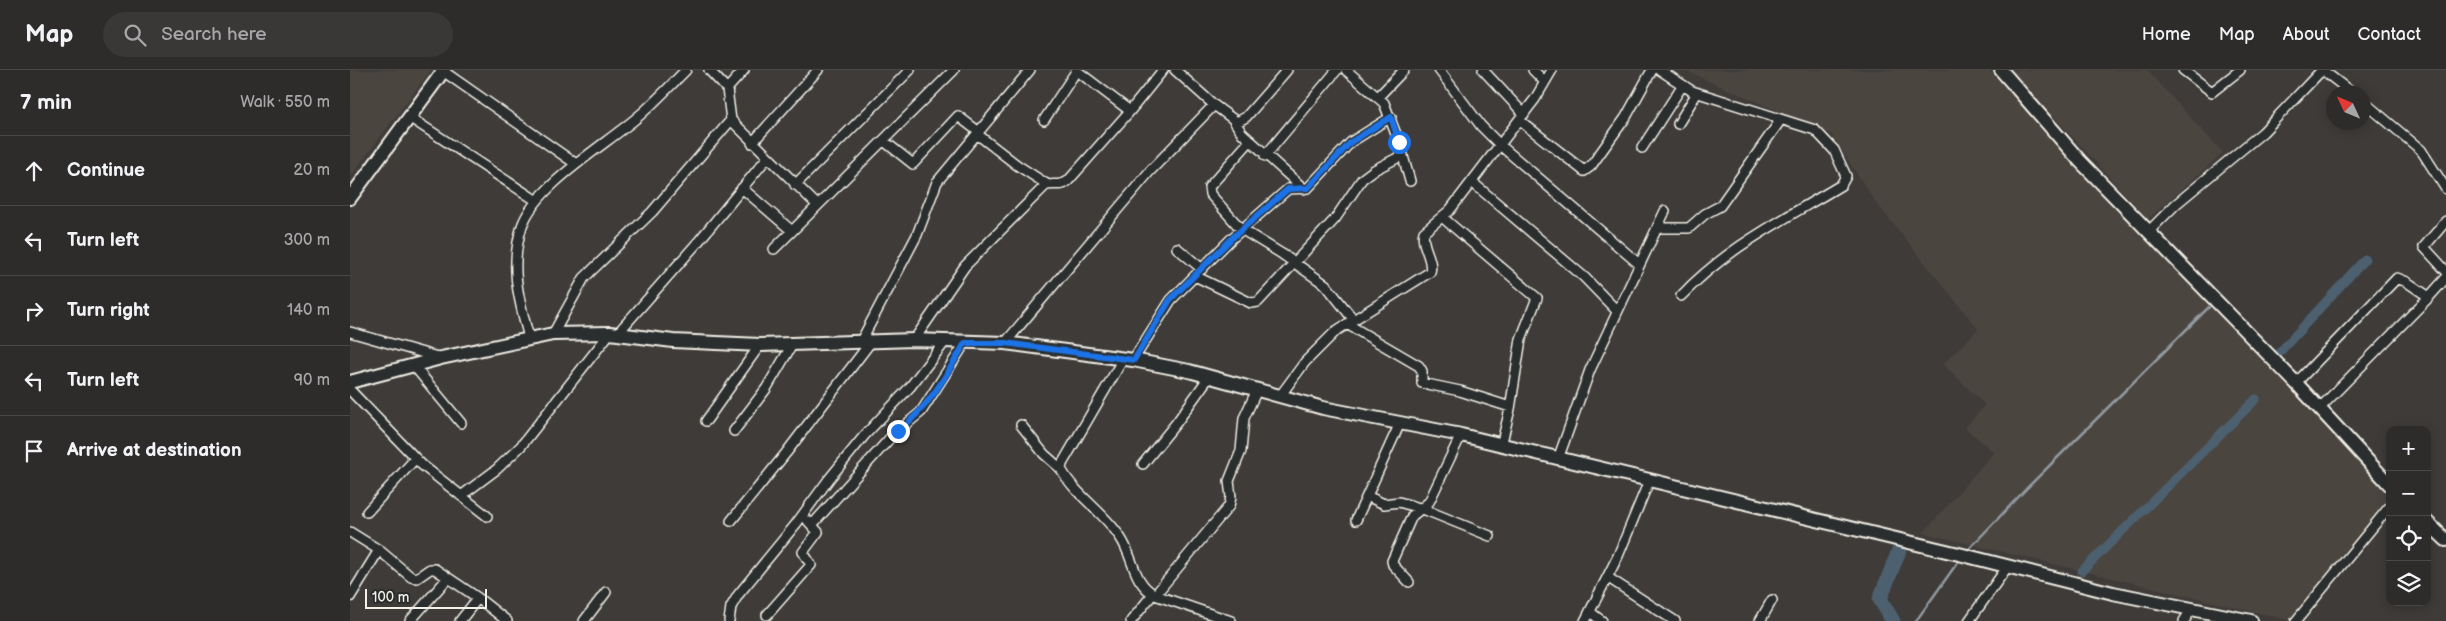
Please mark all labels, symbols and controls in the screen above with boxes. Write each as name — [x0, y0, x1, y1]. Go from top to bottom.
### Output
search box — [103, 12, 453, 57]
text: Map — [25, 20, 73, 49]
icon: search — [121, 21, 149, 49]
text: Search here — [161, 23, 267, 46]
text: Home — [2142, 24, 2191, 45]
text: Map — [2219, 24, 2255, 45]
text: About — [2283, 24, 2330, 45]
text: Contact — [2358, 24, 2421, 45]
north arrow — [2326, 85, 2371, 130]
text: 7 min — [20, 90, 72, 115]
text: Walk · 550 m — [240, 93, 330, 112]
route start — [1388, 131, 1411, 154]
icon: ahead — [20, 157, 48, 185]
text: Continue — [67, 159, 145, 182]
text: 20 m — [294, 161, 330, 180]
icon: left — [20, 227, 48, 255]
text: Turn left — [67, 229, 139, 252]
text: 300 m — [284, 231, 330, 250]
icon: right — [20, 297, 48, 325]
text: Turn right — [67, 299, 150, 322]
text: 140 m — [287, 301, 330, 320]
icon: left — [20, 367, 48, 395]
text: Turn left — [67, 369, 139, 392]
text: 90 m — [294, 371, 330, 390]
route end — [887, 420, 910, 443]
map controls — [2386, 426, 2431, 606]
button: + — [2386, 426, 2431, 471]
icon: arrive — [20, 437, 48, 465]
text: Arrive at destination — [67, 439, 242, 462]
button: − — [2386, 471, 2431, 516]
button: locate — [2386, 516, 2431, 561]
button: layers — [2386, 561, 2431, 606]
scale bar — [365, 586, 488, 609]
text: 100 m — [372, 589, 409, 606]

